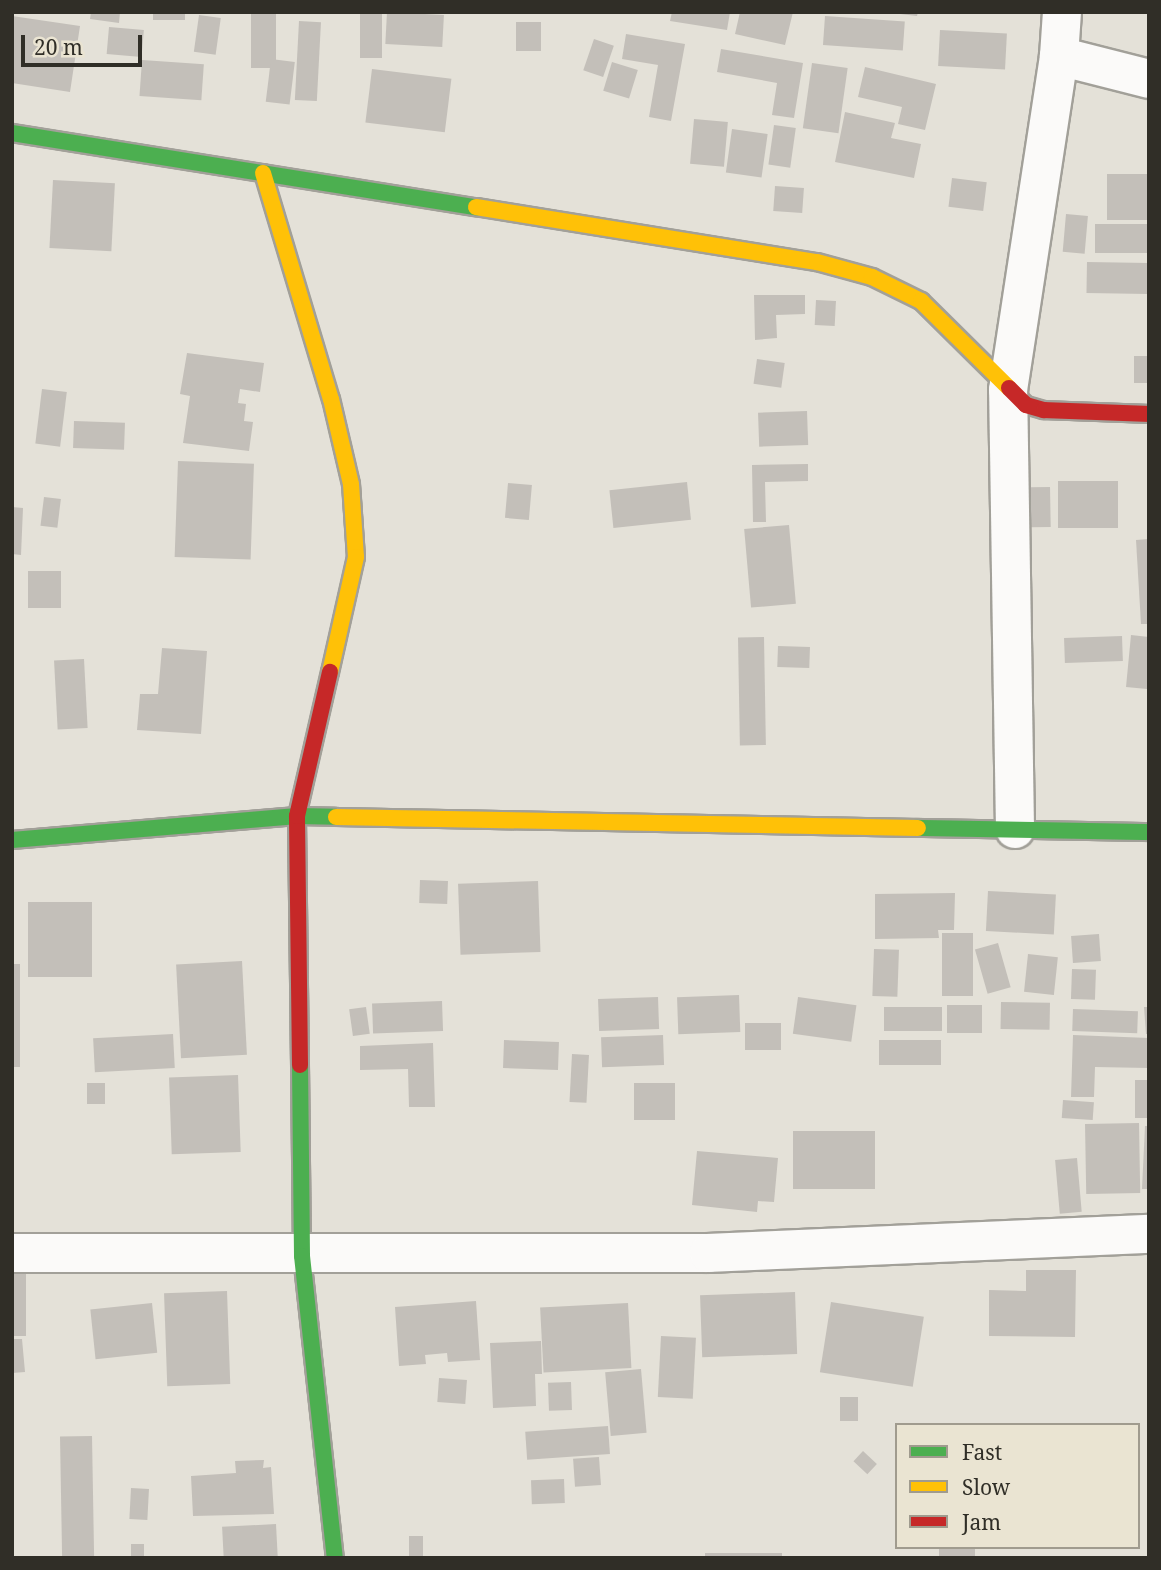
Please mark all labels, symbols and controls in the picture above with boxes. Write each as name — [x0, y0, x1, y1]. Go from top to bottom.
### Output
scale bar — [24, 21, 145, 65]
text: 20 m — [34, 33, 83, 61]
legend — [895, 1423, 1140, 1549]
text: Fast — [962, 1438, 1002, 1466]
text: Slow — [962, 1473, 1010, 1501]
text: Jam — [962, 1508, 1001, 1536]

